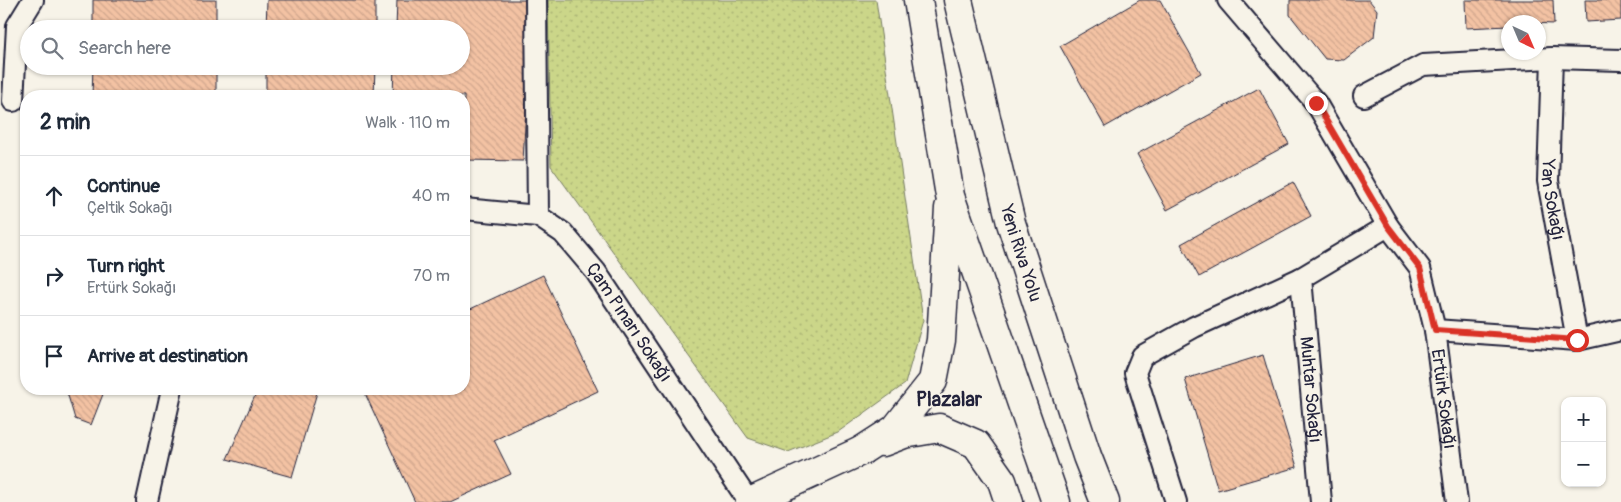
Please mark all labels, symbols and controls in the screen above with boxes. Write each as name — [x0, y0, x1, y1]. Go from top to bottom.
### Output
north arrow — [1501, 15, 1546, 60]
search box — [20, 20, 470, 75]
icon: search — [38, 34, 66, 62]
text: Search here — [78, 36, 171, 60]
route end — [1305, 92, 1328, 115]
text: 2 min — [40, 109, 90, 136]
text: Walk · 110 m — [365, 113, 450, 133]
street label: Yan Sokağı — [1535, 158, 1570, 242]
text: Continue — [87, 174, 160, 198]
icon: ahead — [40, 182, 68, 210]
text: 40 m — [412, 186, 450, 206]
text: Çeltik Sokaḡı — [87, 198, 172, 218]
street label: Yeni Riva Yolu — [995, 201, 1047, 305]
text: Turn right — [87, 254, 165, 278]
street label: Çam Pınarı Sokağı — [581, 258, 677, 387]
icon: right — [40, 262, 68, 290]
text: 70 m — [413, 266, 450, 286]
text: Ertürk Sokağı — [87, 278, 176, 298]
route start — [1566, 329, 1589, 352]
street label: Muhtar Sokağı — [1294, 335, 1327, 444]
icon: arrive — [40, 342, 68, 370]
text: Arrive at destination — [87, 344, 248, 368]
street label: Ertürk Sokağı — [1426, 348, 1461, 450]
district label: Plazalar — [916, 387, 983, 412]
map controls — [1561, 397, 1606, 487]
button: + — [1561, 397, 1606, 442]
button: − — [1561, 442, 1606, 487]

